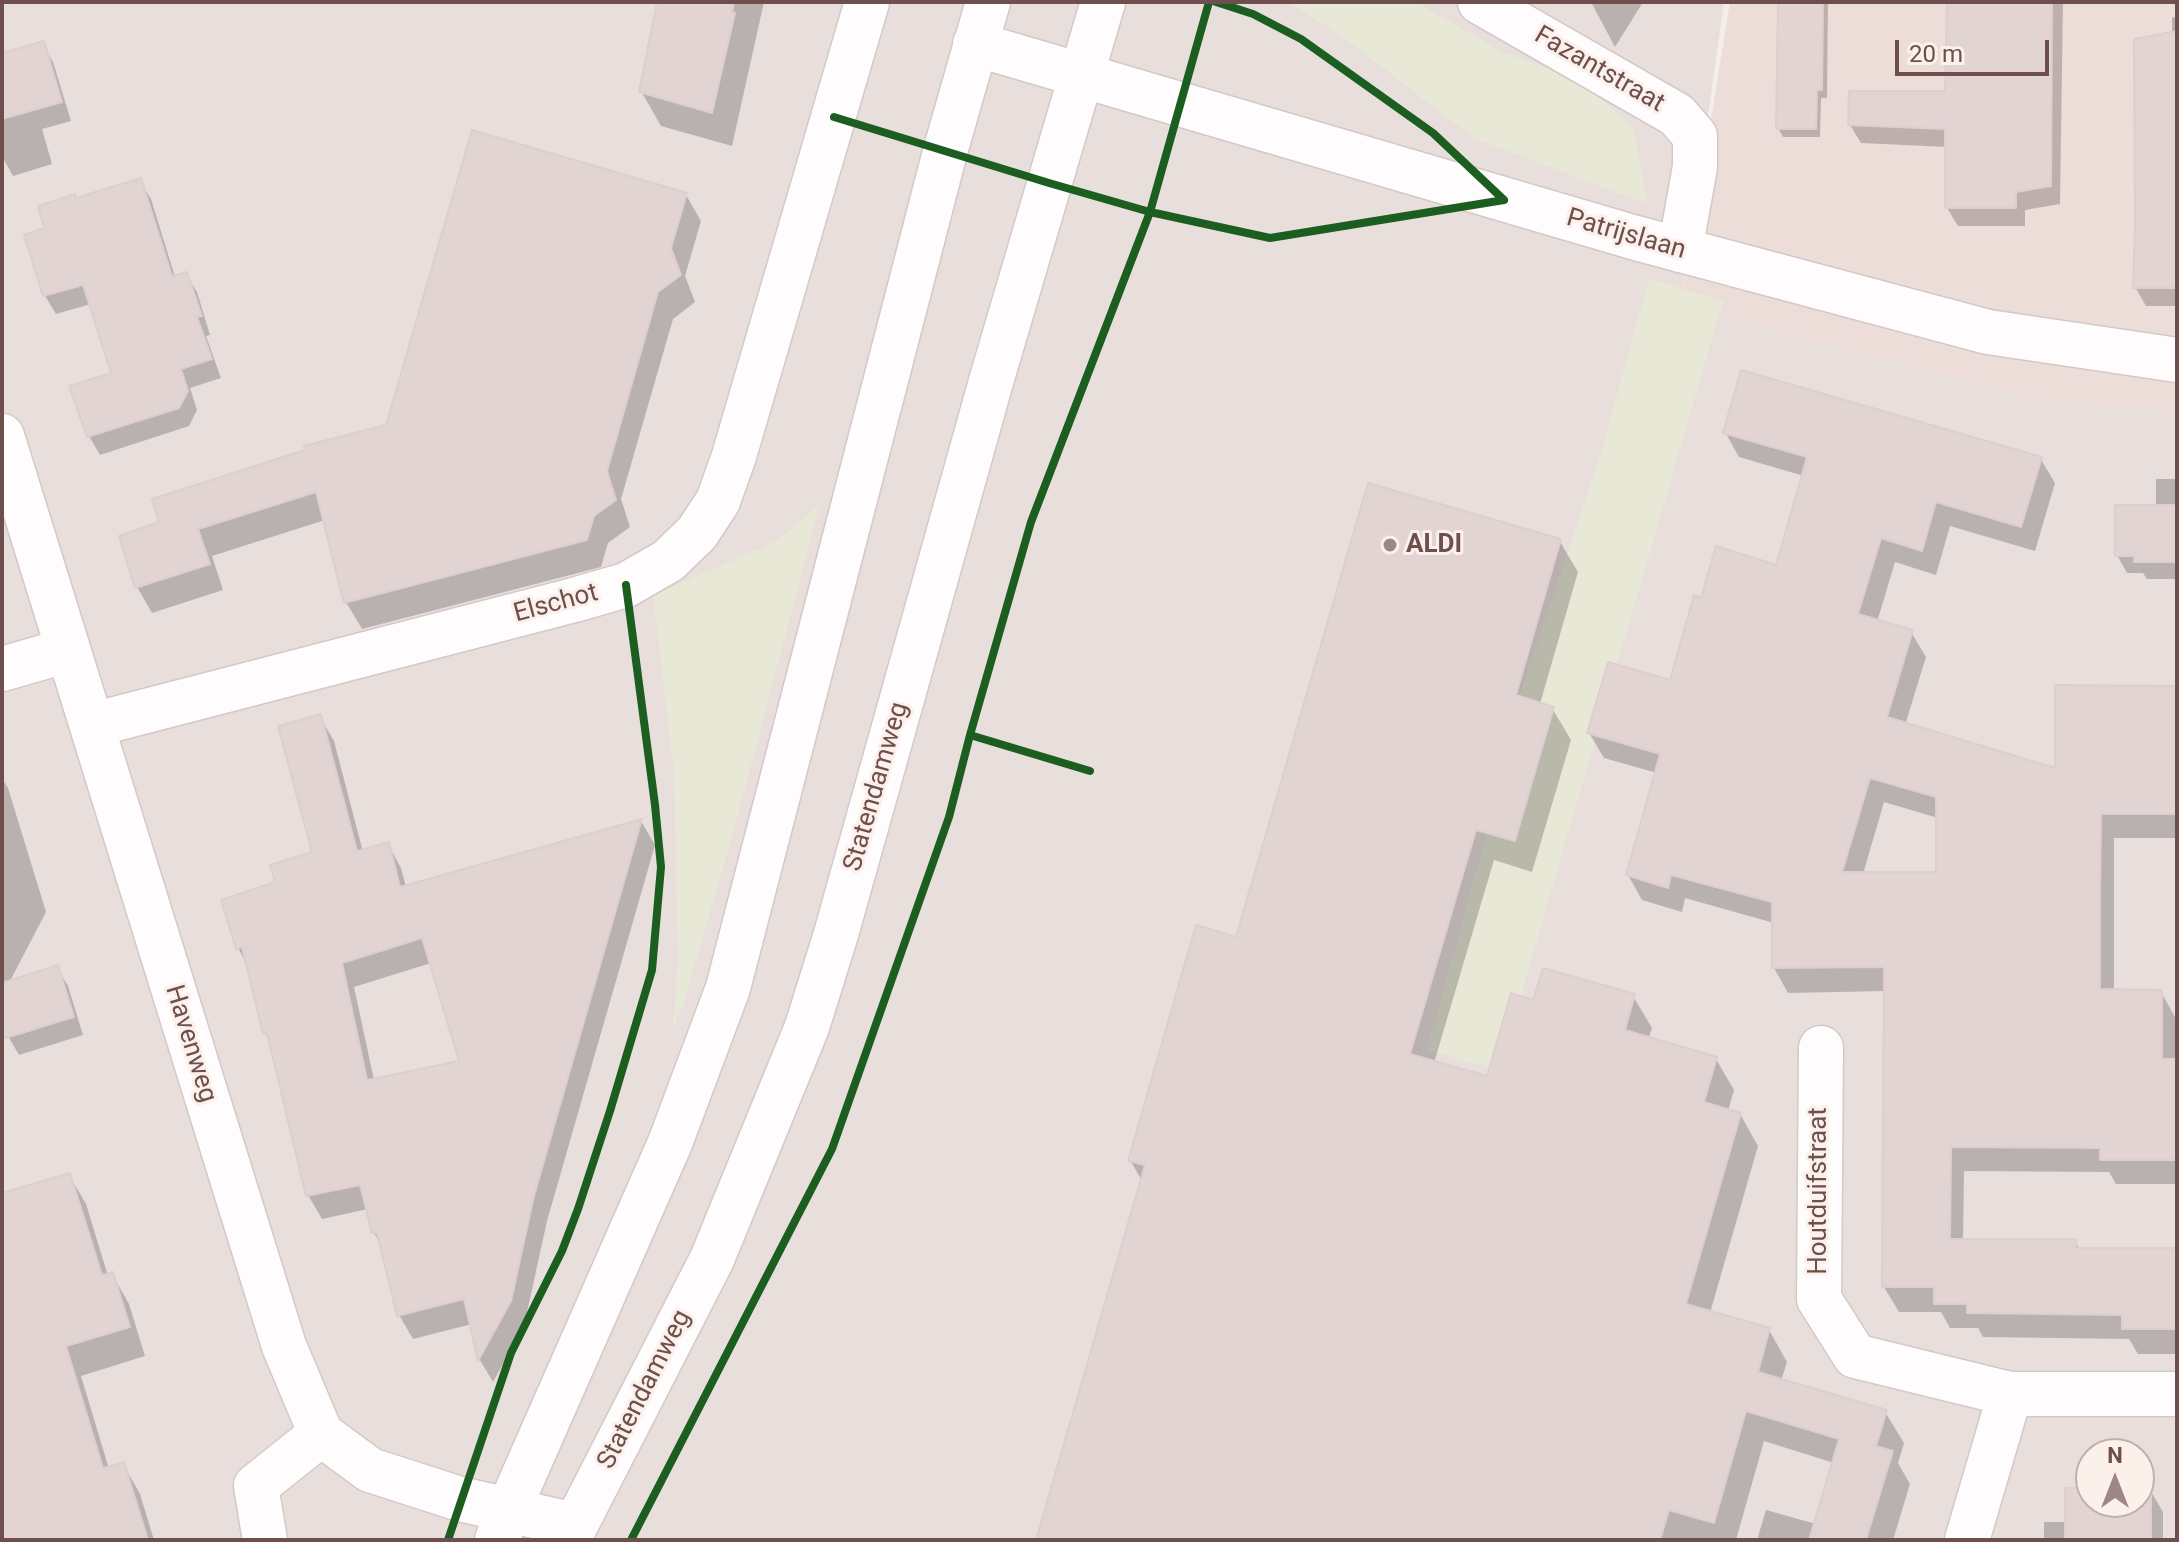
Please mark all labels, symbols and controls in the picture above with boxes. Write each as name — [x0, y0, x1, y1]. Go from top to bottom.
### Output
street label: Fazantstraat — [1528, 20, 1670, 120]
scale bar — [1899, 24, 2053, 74]
text: 20 m — [1909, 40, 1963, 68]
street label: Patrijslaan — [1563, 203, 1689, 267]
place label: ALDI — [1406, 529, 1462, 561]
marker: ALDI — [1381, 536, 1399, 554]
street label: Elschot — [511, 578, 601, 630]
street label: Statendamweg — [838, 699, 916, 875]
street label: Havenweg — [157, 982, 223, 1106]
street label: Houtduifstraat — [1803, 1107, 1835, 1275]
street label: Statendamweg — [592, 1305, 698, 1475]
north arrow — [2075, 1438, 2155, 1518]
text: N — [2107, 1443, 2123, 1468]

